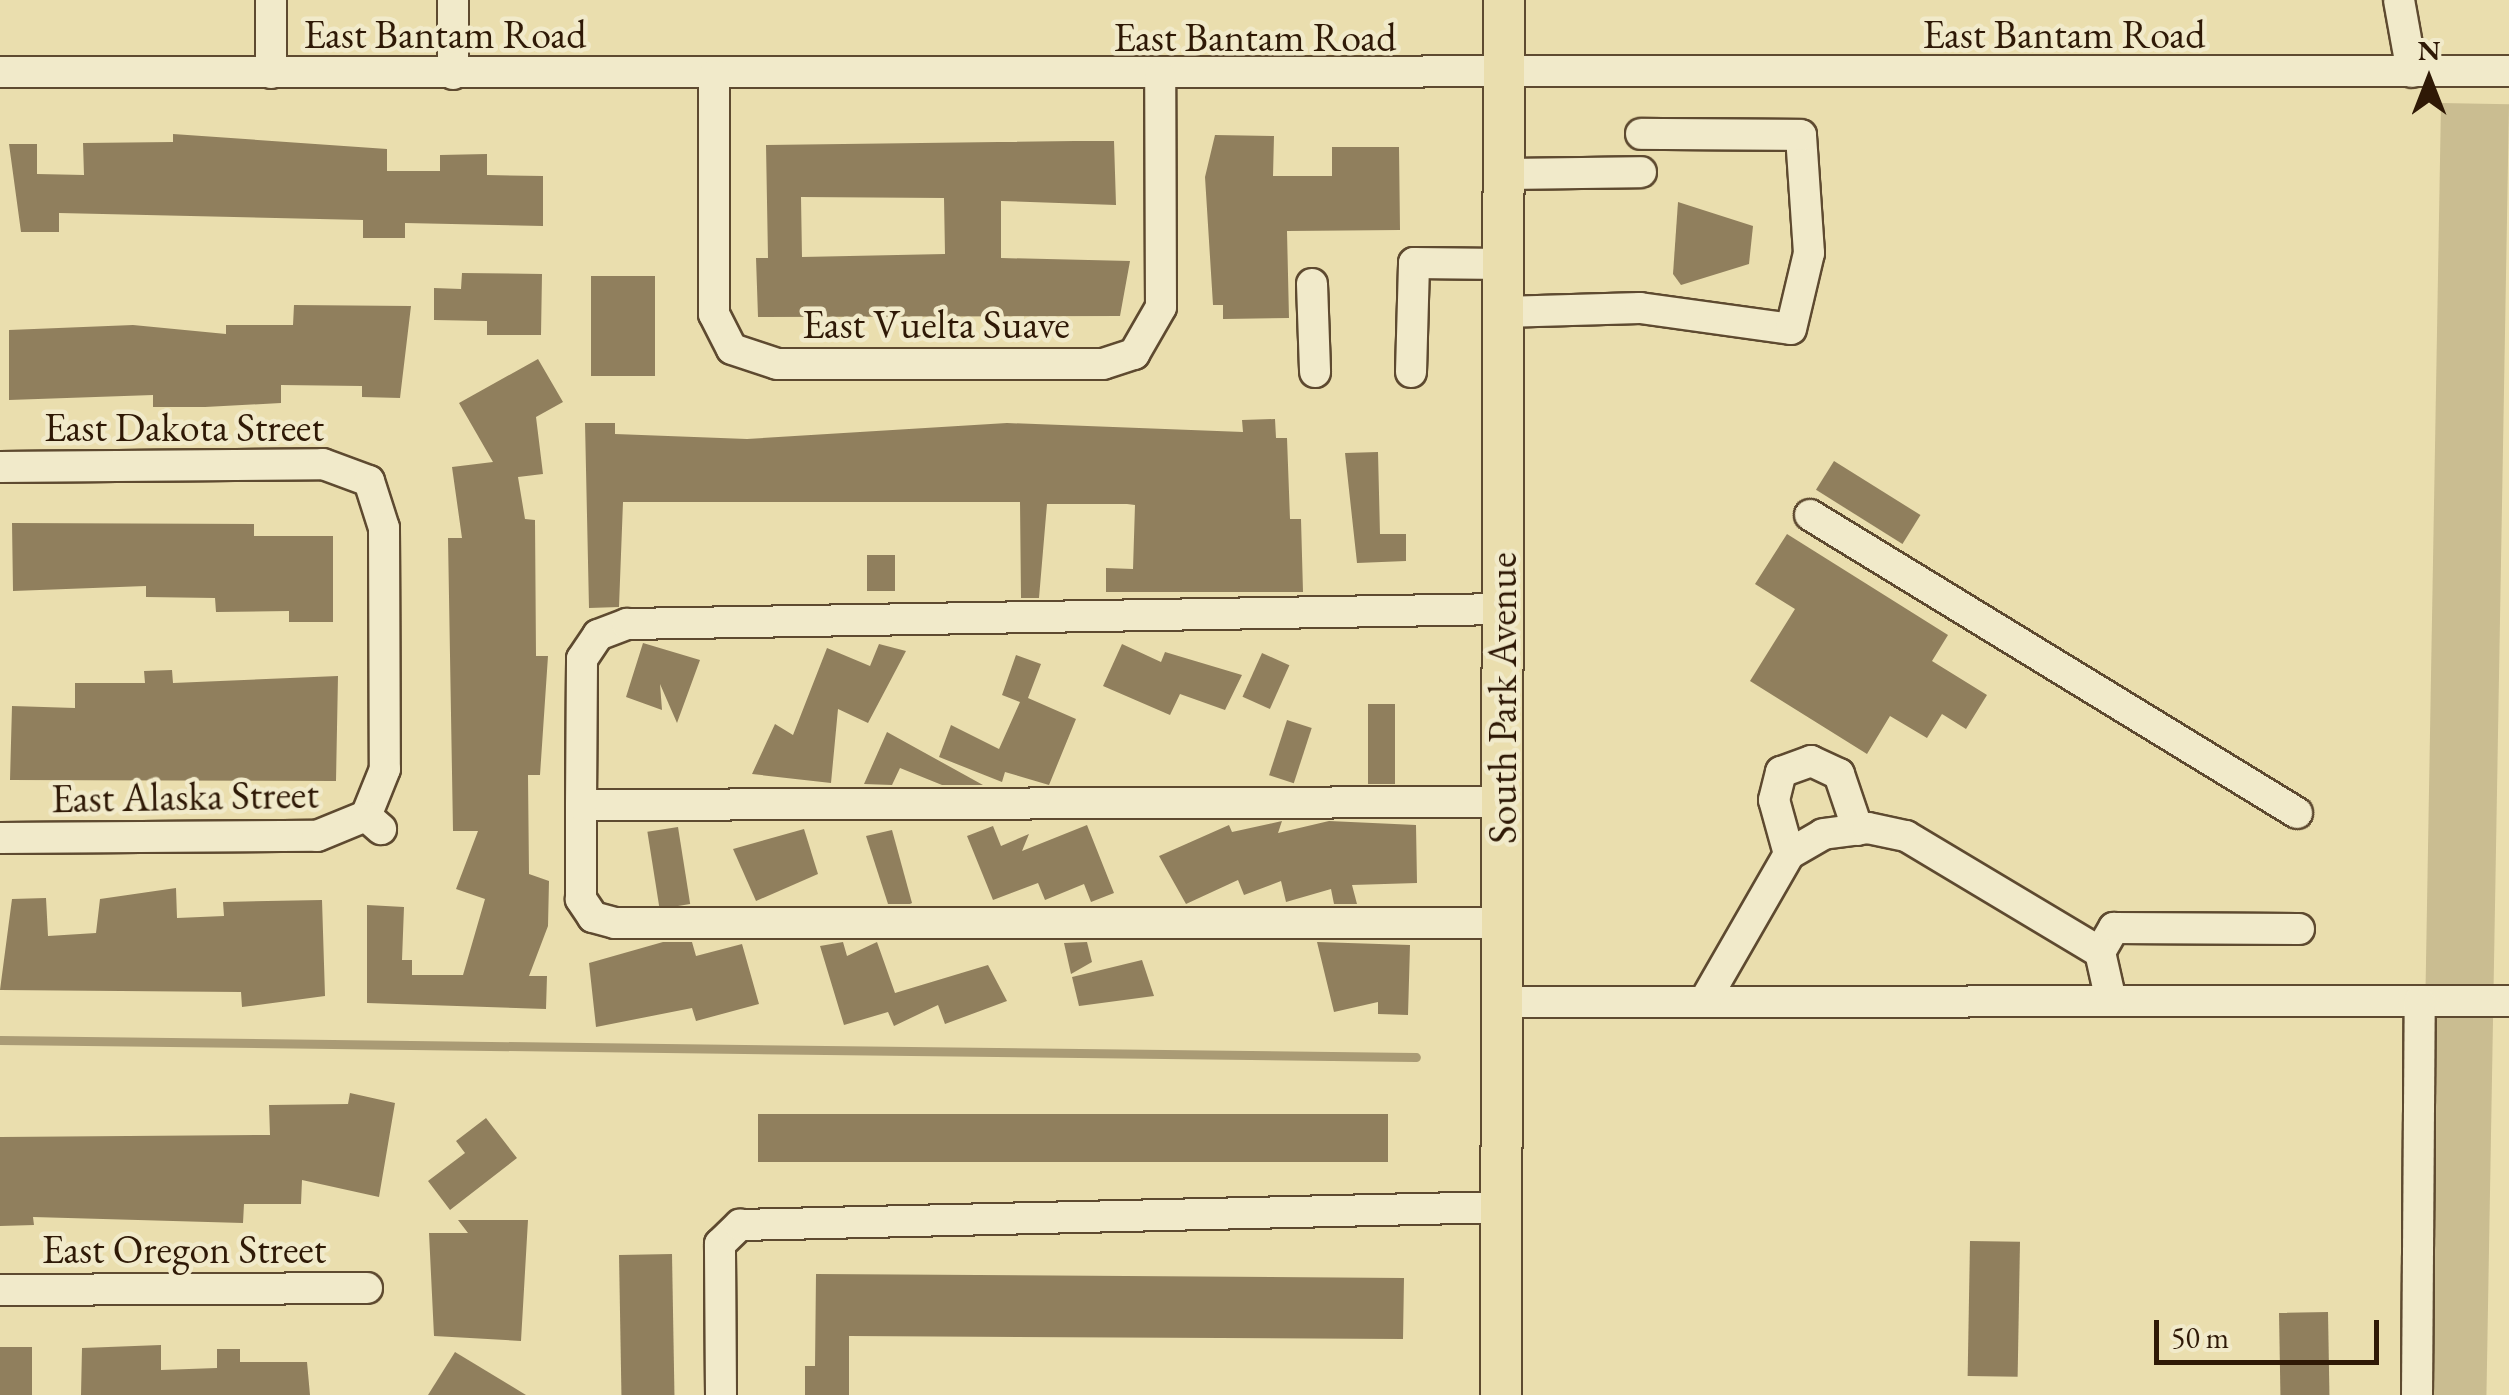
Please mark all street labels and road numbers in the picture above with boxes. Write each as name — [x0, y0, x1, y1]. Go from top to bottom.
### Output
street label: East Bantam Road — [304, 10, 586, 58]
street label: East Bantam Road — [1923, 10, 2205, 58]
street label: East Bantam Road — [1114, 13, 1396, 61]
street label: East Vuelta Suave — [802, 300, 1070, 348]
street label: East Dakota Street — [44, 403, 324, 451]
street label: South Park Avenue — [1478, 552, 1526, 844]
street label: East Alaska Street — [51, 770, 319, 822]
street label: East Oregon Street — [42, 1225, 326, 1273]

